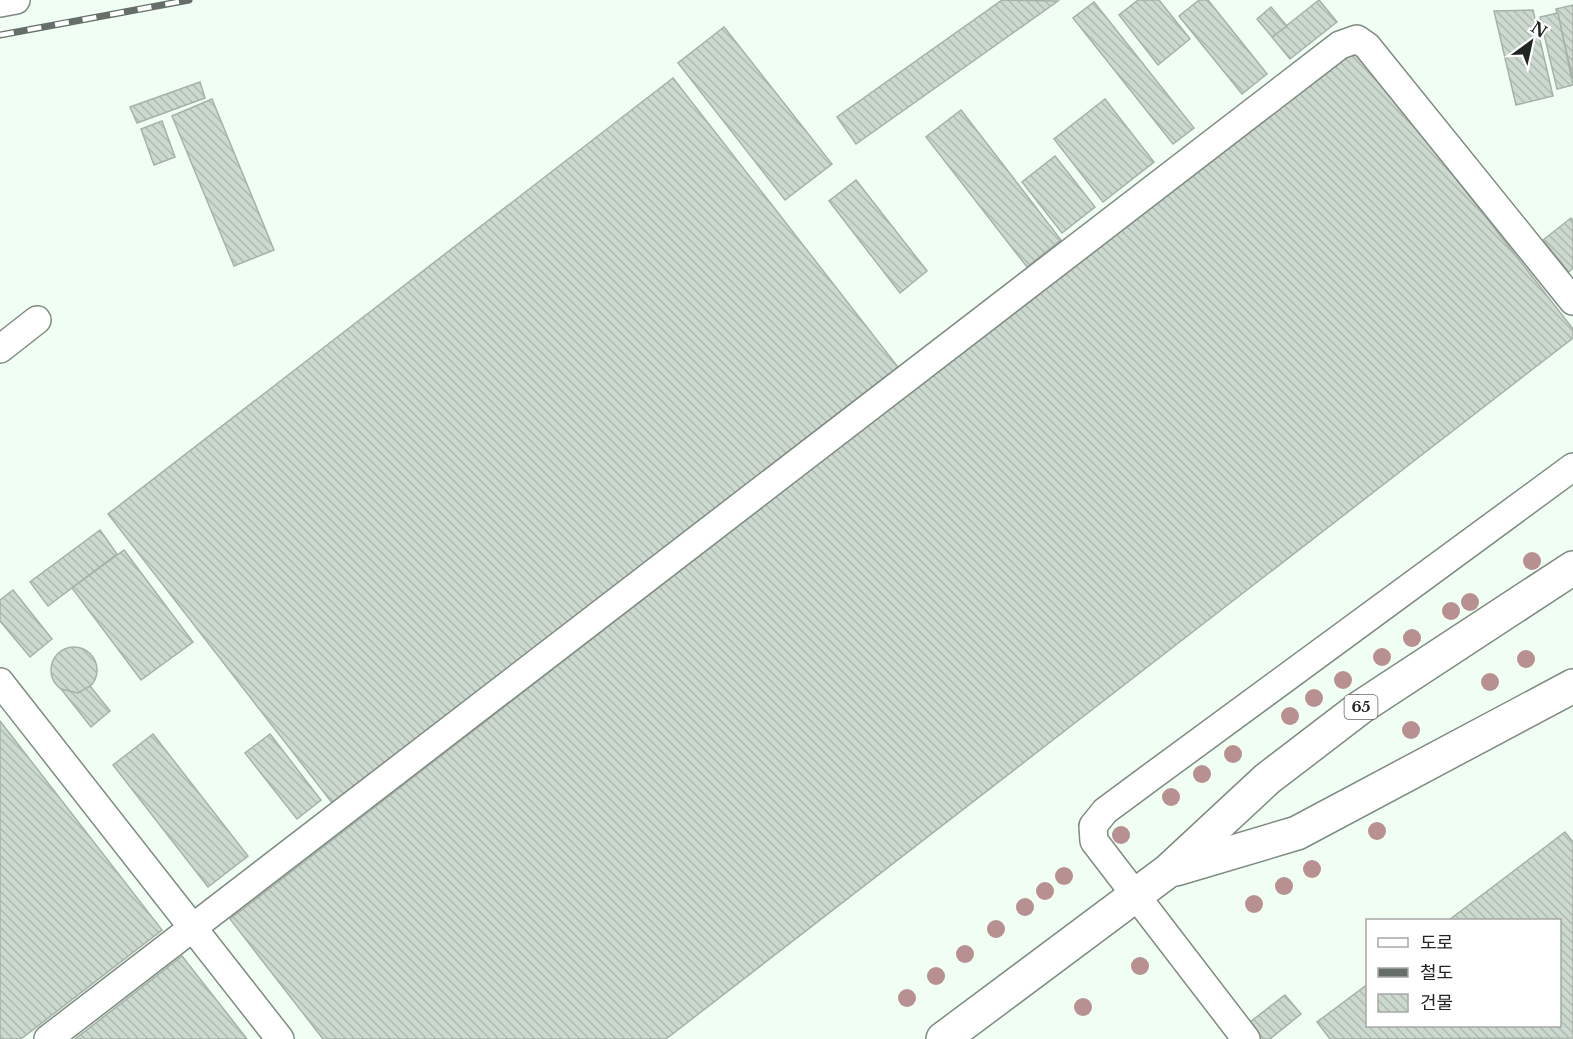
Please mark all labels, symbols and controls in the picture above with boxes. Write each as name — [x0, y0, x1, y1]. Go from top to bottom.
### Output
north arrow — [1501, 12, 1561, 72]
text: N — [1527, 17, 1551, 42]
road number: 65 — [1344, 695, 1378, 719]
legend — [1366, 919, 1561, 1027]
text: 도로 — [1420, 932, 1453, 954]
text: 철도 — [1420, 962, 1453, 984]
text: 건물 — [1420, 992, 1453, 1014]

